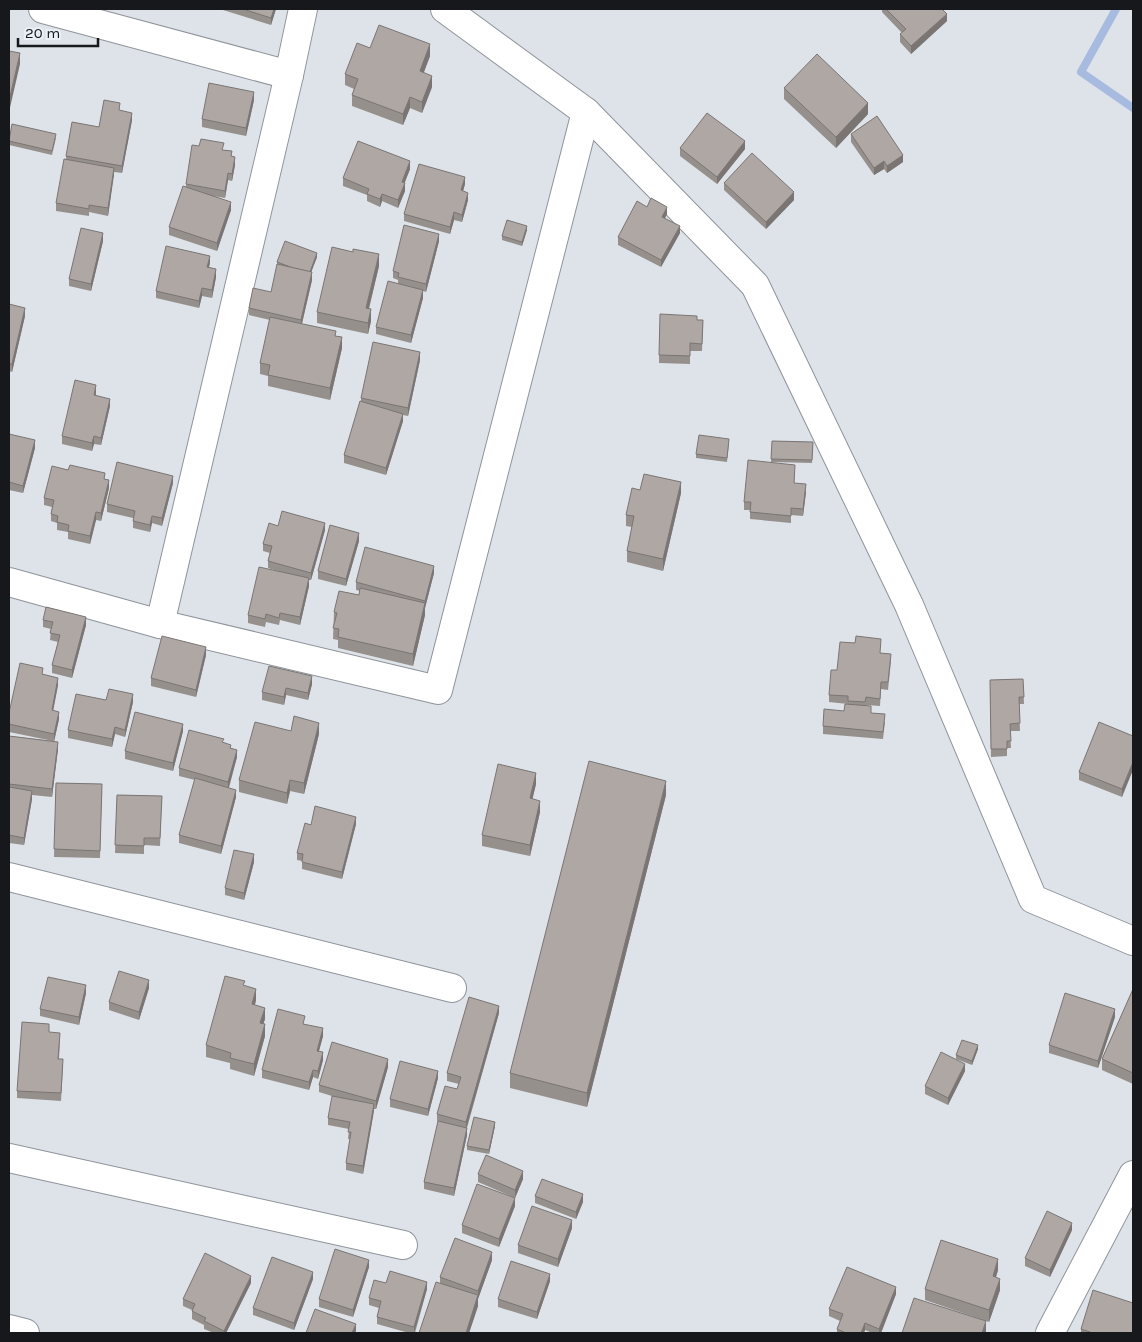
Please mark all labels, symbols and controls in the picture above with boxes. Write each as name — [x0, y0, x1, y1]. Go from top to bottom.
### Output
scale bar — [18, 15, 98, 47]
text: 20 m — [25, 24, 60, 42]

